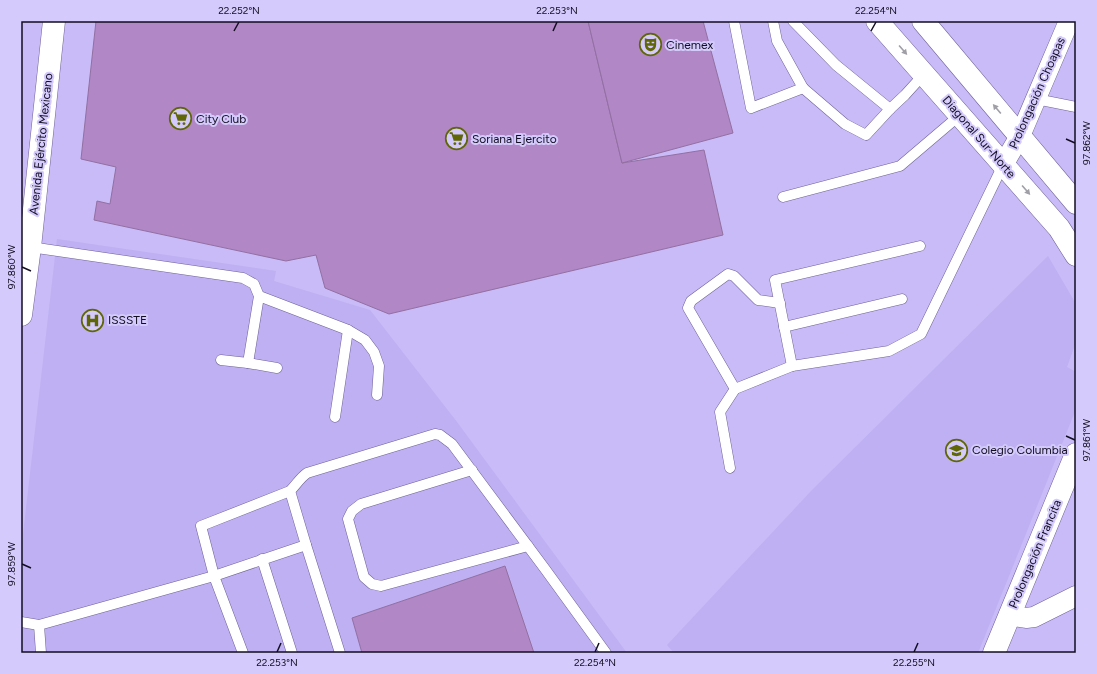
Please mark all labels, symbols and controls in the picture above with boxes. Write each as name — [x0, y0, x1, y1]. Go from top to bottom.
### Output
text: 22.252°N — [218, 4, 260, 17]
text: 22.253°N — [536, 4, 578, 17]
text: 22.254°N — [855, 4, 897, 17]
theatre icon: Cinemex — [637, 32, 663, 58]
street label: Prolongación Choapas — [1006, 35, 1068, 151]
place label: Cinemex — [666, 38, 713, 52]
one-way arrow — [899, 45, 908, 56]
street label: Avenida Ejército Mexicano — [27, 72, 55, 215]
street label: Diagonal Sur-Norte — [940, 93, 1019, 181]
one-way arrow — [992, 103, 1001, 114]
supermarket icon: City Club — [167, 106, 193, 132]
place label: City Club — [196, 112, 246, 126]
text: 97.862°W — [1080, 121, 1093, 165]
supermarket icon: Soriana Ejercito — [444, 126, 470, 152]
place label: Soriana Ejercito — [472, 132, 557, 146]
one-way arrow — [1021, 185, 1030, 196]
text: 97.860°W — [5, 244, 18, 289]
hospital icon: ISSSTE — [80, 307, 106, 333]
place label: ISSSTE — [108, 313, 147, 327]
text: 97.861°W — [1080, 418, 1093, 461]
school or university icon: Colegio Columbia — [943, 437, 969, 463]
place label: Colegio Columbia — [972, 443, 1068, 457]
street label: Prolongación Francita — [1006, 498, 1064, 610]
text: 97.859°W — [5, 542, 18, 586]
text: 22.253°N — [256, 656, 298, 669]
text: 22.254°N — [574, 656, 616, 669]
text: 22.255°N — [893, 656, 935, 669]

